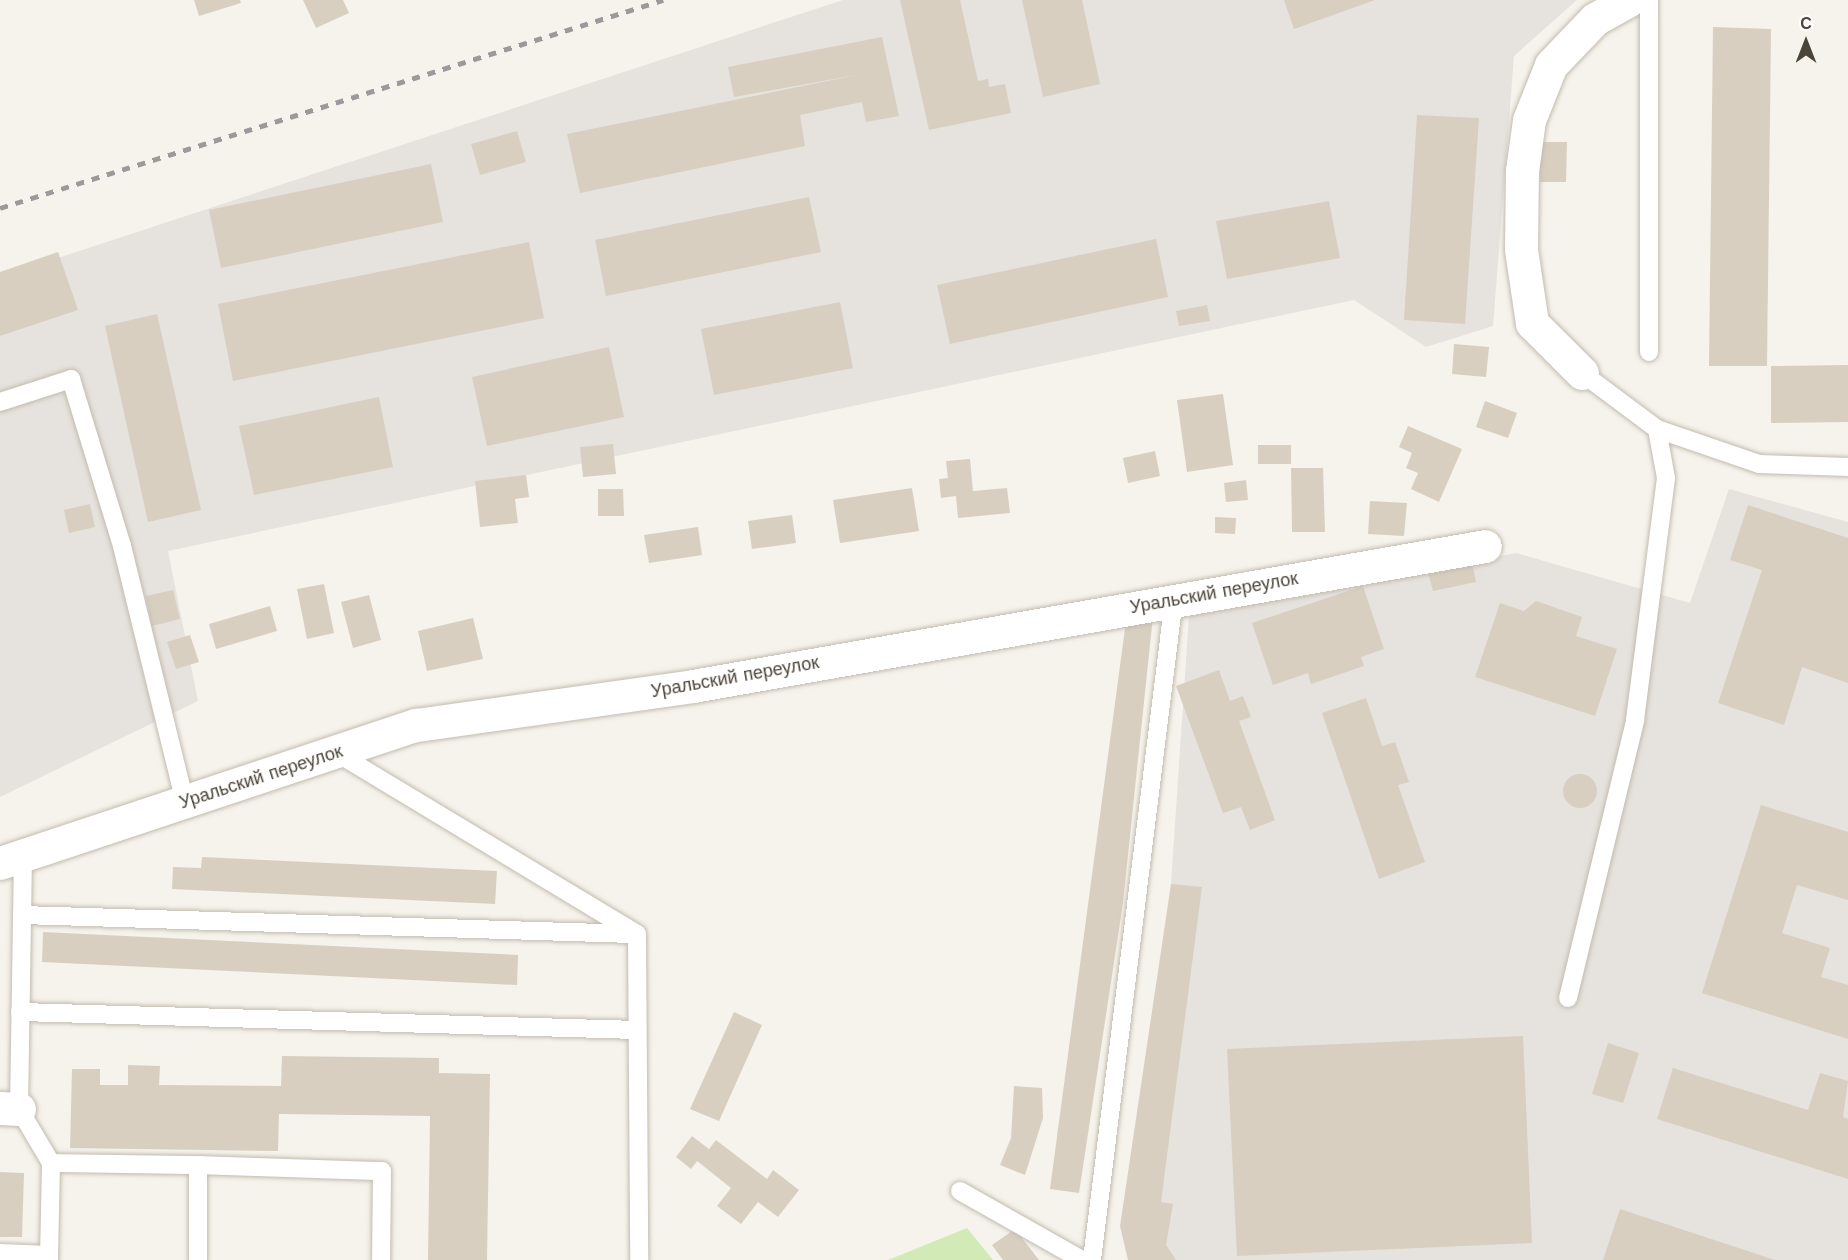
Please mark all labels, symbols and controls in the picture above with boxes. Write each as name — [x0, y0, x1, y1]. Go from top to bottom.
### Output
north arrow — [1776, 12, 1836, 72]
text: С — [1800, 14, 1812, 33]
street label: Уральский переулок — [1128, 568, 1300, 618]
street label: Уральский переулок — [649, 652, 821, 702]
street label: Уральский переулок — [177, 740, 345, 814]

